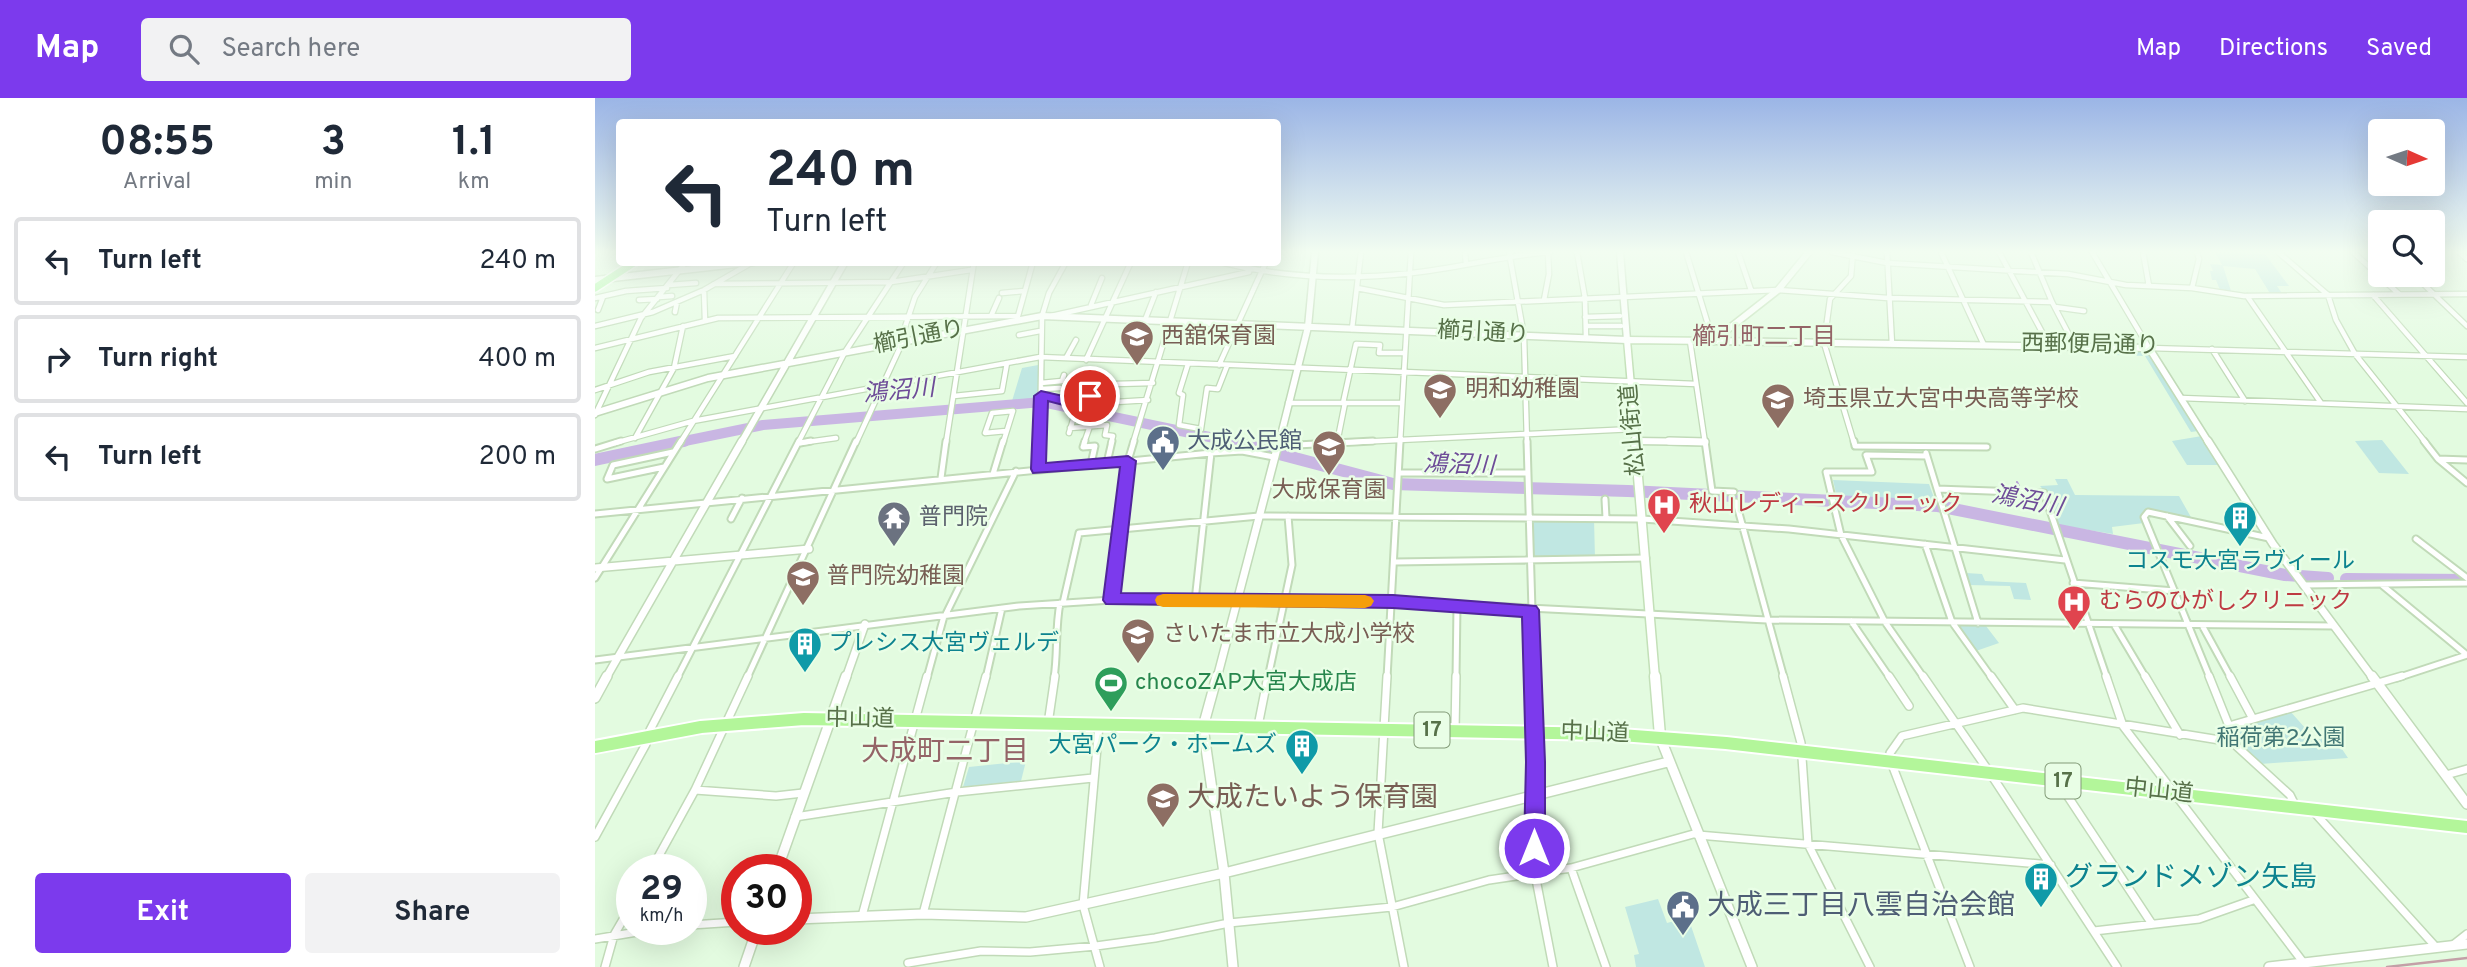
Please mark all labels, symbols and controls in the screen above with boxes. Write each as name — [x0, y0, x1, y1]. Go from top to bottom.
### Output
search box — [141, 18, 631, 81]
text: Map — [35, 28, 99, 70]
icon: search — [165, 30, 203, 68]
text: Search here — [221, 33, 360, 66]
text: Map — [2136, 34, 2181, 64]
text: Directions — [2219, 34, 2328, 64]
text: Saved — [2366, 34, 2432, 64]
text: 08:55 — [99, 117, 215, 170]
text: 3 — [321, 117, 346, 170]
text: 1.1 — [452, 117, 496, 170]
north arrow — [2368, 119, 2445, 196]
map controls — [2368, 119, 2445, 287]
text: 240 m — [766, 142, 915, 204]
icon: left — [651, 147, 742, 238]
text: Arrival — [123, 168, 191, 197]
text: min — [314, 168, 352, 197]
text: km — [458, 168, 490, 197]
text: Turn left — [766, 203, 887, 243]
button: search — [2368, 210, 2445, 287]
icon: left — [39, 242, 77, 280]
text: Turn left — [98, 245, 202, 278]
text: 240 m — [479, 245, 556, 278]
street label: 櫛引通り — [871, 315, 967, 361]
street label: 櫛引通り — [1436, 317, 1530, 351]
school or university icon: 西舘保育園 — [1118, 318, 1156, 367]
place label: 西舘保育園 — [1161, 323, 1276, 352]
district label: 櫛引町二丁目 — [1692, 323, 1836, 353]
street label: 西郵便局通り — [2021, 330, 2159, 362]
icon: right — [39, 340, 77, 378]
text: Turn right — [98, 343, 218, 376]
text: 400 m — [479, 343, 556, 376]
pin — [1060, 366, 1120, 426]
school or university icon: 明和幼稚園 — [1421, 371, 1459, 420]
water label: 鴻沼川 — [862, 374, 939, 410]
place label: 明和幼稚園 — [1465, 376, 1580, 405]
icon: arrive — [1071, 377, 1109, 415]
school or university icon: 埼玉県立大宮中央高等学校 — [1759, 381, 1797, 430]
street label: 松山街道 — [1616, 383, 1652, 477]
place label: 埼玉県立大宮中央高等学校 — [1803, 386, 2079, 415]
public building icon: 大成公民館 — [1144, 423, 1182, 472]
place label: 大成公民館 — [1187, 428, 1302, 457]
school or university icon: 大成保育園 — [1310, 428, 1348, 477]
icon: left — [39, 438, 77, 476]
text: Turn left — [98, 441, 202, 474]
text: 200 m — [479, 441, 556, 474]
water label: 鴻沼川 — [1422, 450, 1498, 482]
place label: 大成保育園 — [1272, 477, 1387, 506]
water label: 鴻沼川 — [1989, 480, 2068, 524]
hospital icon: 秋山レディースクリニック — [1645, 486, 1683, 535]
place label: 秋山レディースクリニック — [1689, 491, 1962, 520]
temple icon: 普門院 — [875, 499, 913, 548]
building icon: コスモ大宮ラヴィール — [2221, 499, 2259, 548]
place label: 普門院 — [919, 504, 988, 533]
place label: コスモ大宮ラヴィール — [2125, 548, 2355, 577]
school or university icon: 普門院幼稚園 — [784, 558, 822, 607]
place label: 普門院幼稚園 — [827, 563, 965, 592]
hospital icon: むらのひがしクリニック — [2055, 583, 2093, 632]
place label: むらのひがしクリニック — [2099, 588, 2352, 617]
school or university icon: さいたま市立大成小学校 — [1119, 616, 1157, 665]
place label: さいたま市立大成小学校 — [1163, 621, 1415, 650]
building icon: プレシス大宮ヴェルデ — [786, 625, 824, 674]
place label: プレシス大宮ヴェルデ — [829, 630, 1059, 659]
sports icon: chocoZAP大宮大成店 — [1092, 664, 1130, 713]
place label: chocoZAP大宮大成店 — [1135, 669, 1357, 698]
street label: 中山道 — [825, 705, 895, 735]
road number: 17 — [1415, 712, 1449, 748]
street label: 中山道 — [1560, 718, 1630, 750]
park label: 稲荷第2公園 — [2216, 725, 2346, 754]
building icon: 大宮パーク・ホームズ — [1283, 727, 1321, 776]
place label: 大宮パーク・ホームズ — [1048, 732, 1277, 761]
district label: 大成町二丁目 — [861, 735, 1029, 771]
road number: 17 — [2045, 764, 2081, 798]
street label: 中山道 — [2123, 774, 2195, 810]
school or university icon: 大成たいよう保育園 — [1144, 780, 1182, 829]
place label: 大成たいよう保育園 — [1187, 781, 1438, 817]
position arrow — [1497, 811, 1571, 885]
speed limit sign: 30 — [721, 854, 812, 945]
building icon: グランドメゾン矢島 — [2022, 860, 2060, 909]
place label: グランドメゾン矢島 — [2065, 861, 2317, 897]
text: 29 — [640, 868, 683, 912]
button: Exit — [35, 873, 291, 953]
button: Share — [305, 873, 560, 953]
public building icon: 大成三丁目八雲自治会館 — [1664, 888, 1702, 937]
place label: 大成三丁目八雲自治会館 — [1707, 889, 2015, 925]
text: km/h — [640, 905, 683, 928]

